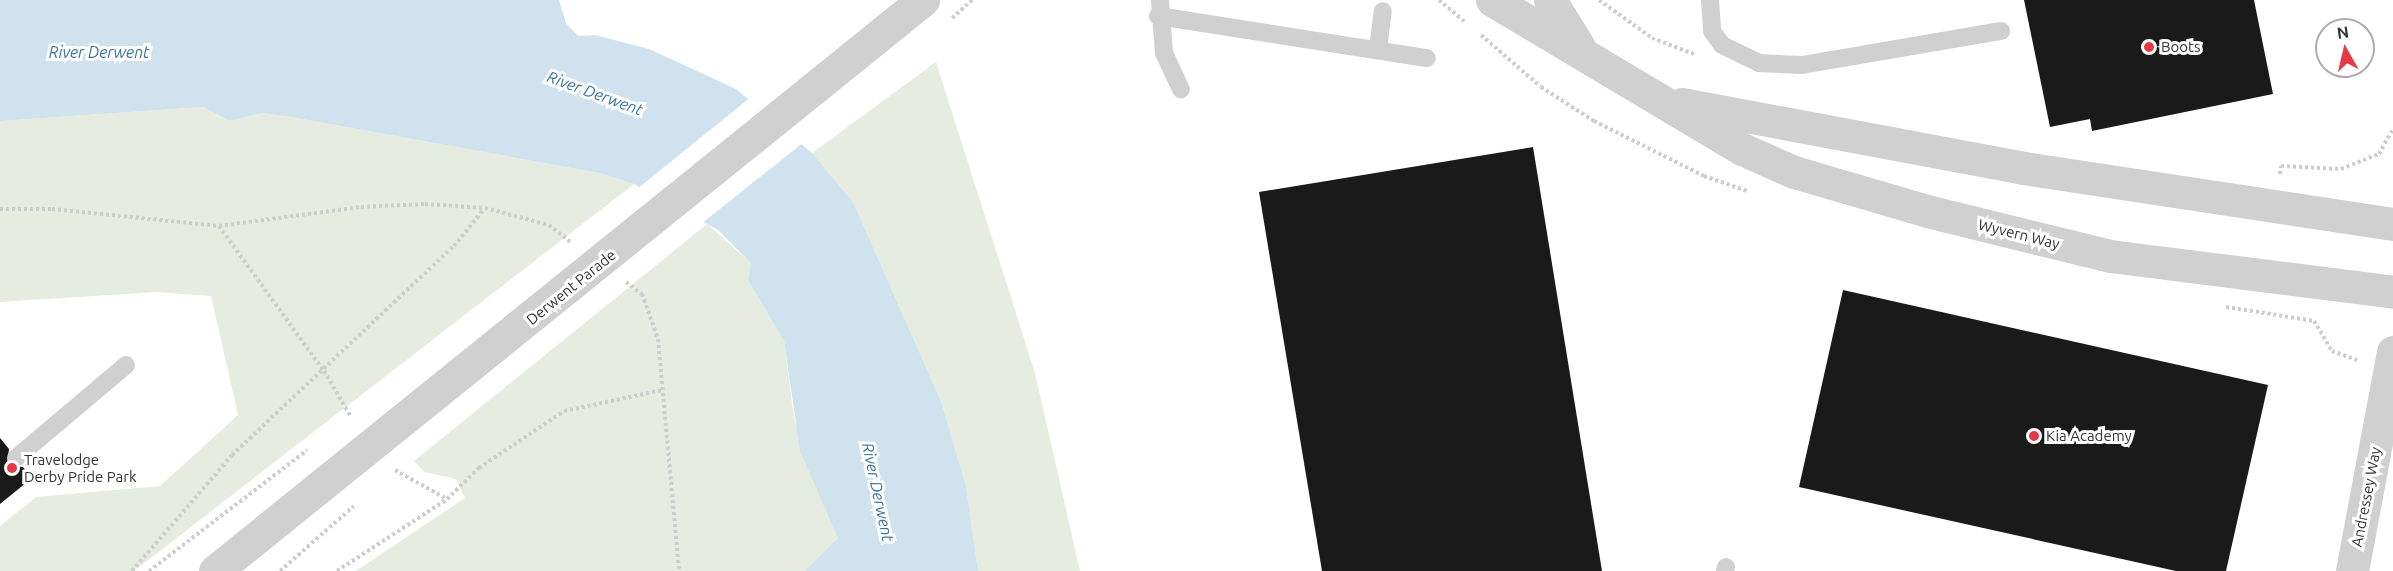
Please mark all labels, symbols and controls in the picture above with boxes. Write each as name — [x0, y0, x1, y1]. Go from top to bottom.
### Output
north arrow — [2315, 18, 2375, 78]
text: N — [2336, 22, 2350, 42]
place label: Boots — [2161, 38, 2200, 56]
marker: Boots — [2142, 40, 2156, 54]
water label: River Derwent — [49, 42, 149, 62]
water label: River Derwent — [544, 67, 646, 119]
street label: Wyvern Way — [1976, 215, 2062, 253]
street label: Derwent Parade — [523, 246, 619, 328]
place label: Kia Academy — [2046, 427, 2132, 445]
marker: Kia Academy — [2027, 429, 2041, 443]
water label: River Derwent — [858, 441, 898, 543]
street label: Andressey Way — [2347, 445, 2385, 549]
place label: Travelodge Derby Pride Park — [24, 450, 137, 485]
marker: Travelodge Derby Pride Park — [5, 461, 19, 475]

